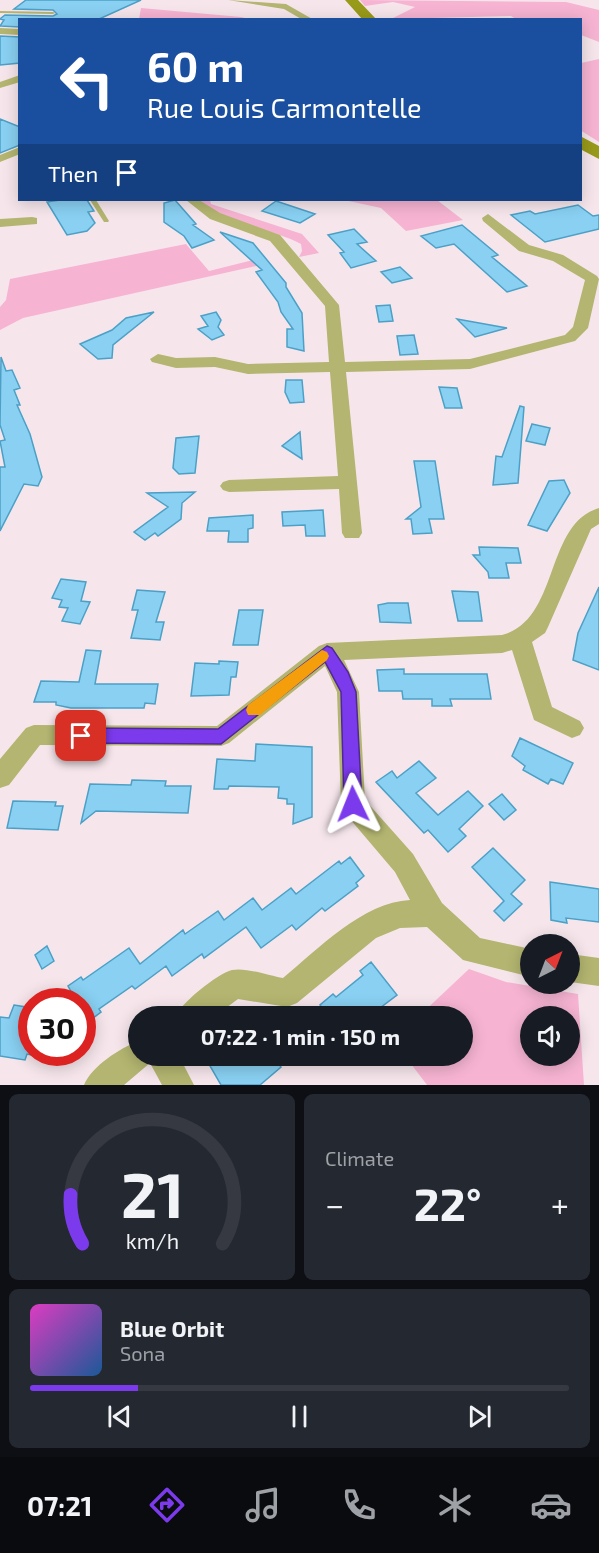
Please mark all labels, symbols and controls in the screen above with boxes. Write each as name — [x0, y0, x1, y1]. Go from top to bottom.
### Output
text: 60 m — [147, 40, 244, 90]
icon: left — [48, 42, 126, 120]
text: Rue Louis Carmontelle — [147, 91, 422, 123]
icon: arrive — [110, 156, 143, 189]
text: Then — [48, 160, 98, 186]
pin — [55, 710, 106, 761]
icon: arrive — [64, 719, 97, 752]
position arrow — [321, 772, 385, 836]
north arrow — [520, 934, 580, 994]
map controls — [520, 934, 580, 1066]
speed limit sign: 30 — [18, 988, 96, 1066]
button: sound — [520, 1006, 580, 1066]
text: 07:22 · 1 min · 150 m — [201, 1023, 400, 1049]
text: Climate — [325, 1146, 394, 1170]
text: 21 — [120, 1156, 184, 1231]
text: 22° — [414, 1176, 481, 1230]
text: − — [325, 1184, 344, 1224]
text: + — [551, 1184, 569, 1224]
text: km/h — [125, 1228, 179, 1253]
text: Blue Orbit — [120, 1315, 224, 1341]
text: Sona — [120, 1341, 165, 1365]
icon: previous — [103, 1400, 136, 1433]
icon: pause — [283, 1400, 316, 1433]
icon: next — [463, 1400, 496, 1433]
icon: directions — [146, 1484, 188, 1526]
icon: music — [242, 1484, 284, 1526]
icon: phone — [338, 1484, 380, 1526]
icon: climate — [434, 1484, 476, 1526]
icon: car — [530, 1484, 572, 1526]
text: 07:21 — [27, 1489, 93, 1521]

